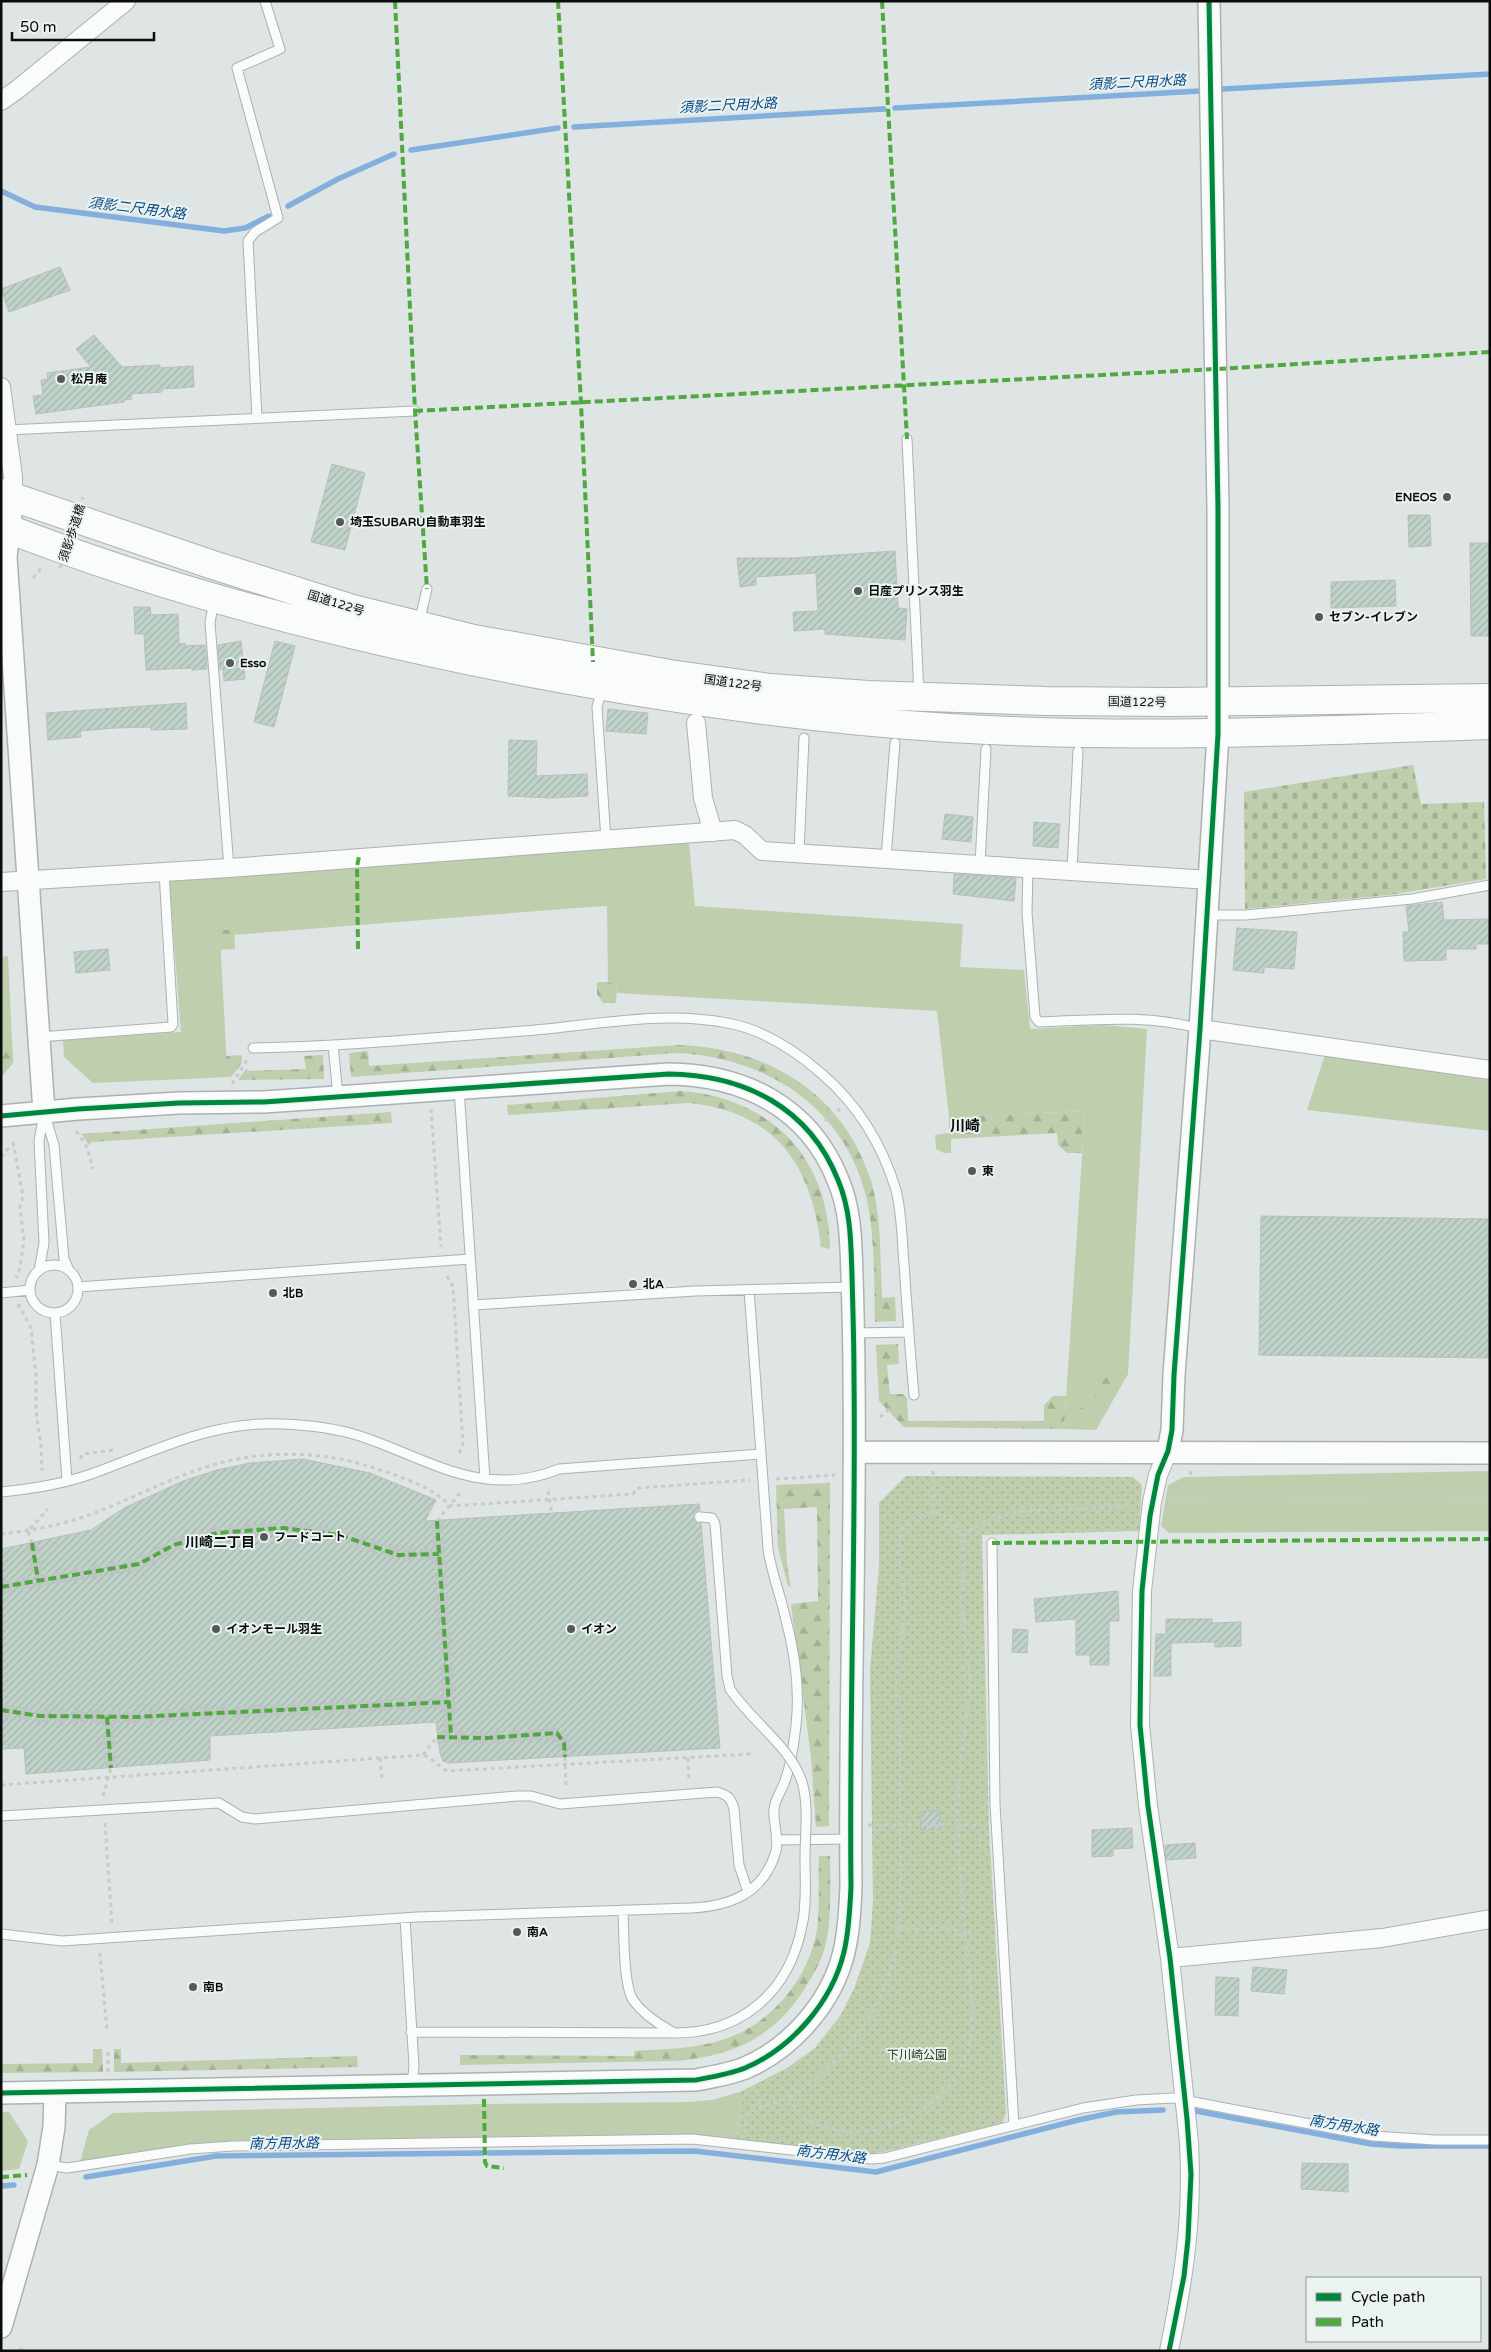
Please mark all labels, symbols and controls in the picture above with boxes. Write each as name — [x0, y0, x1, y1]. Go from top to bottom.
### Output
scale bar — [12, 10, 155, 42]
text: 50 m — [20, 18, 57, 36]
water label: 須影二尺用水路 — [1088, 71, 1187, 94]
water label: 須影二尺用水路 — [679, 94, 778, 117]
water label: 須影二尺用水路 — [87, 194, 188, 223]
place label: 松月庵 — [71, 372, 107, 386]
marker: 松月庵 — [55, 373, 67, 385]
place label: ENEOS — [1395, 490, 1438, 504]
marker: ENEOS — [1441, 491, 1453, 503]
street label: 須影歩道橋 — [56, 502, 88, 564]
place label: 埼玉SUBARU自動車羽生 — [350, 515, 485, 529]
marker: 埼玉SUBARU自動車羽生 — [334, 516, 346, 528]
place label: 日産プリンス羽生 — [868, 584, 964, 598]
marker: 日産プリンス羽生 — [852, 585, 864, 597]
street label: 国道122号 — [306, 588, 366, 618]
place label: セブン-イレブン — [1329, 610, 1418, 624]
marker: セブン-イレブン — [1313, 611, 1325, 623]
place label: Esso — [240, 656, 266, 670]
marker: Esso — [224, 657, 236, 669]
street label: 国道122号 — [703, 672, 763, 694]
street label: 国道122号 — [1108, 694, 1166, 710]
district label: 川崎 — [950, 1117, 980, 1135]
place label: 東 — [982, 1164, 994, 1178]
marker: 東 — [966, 1165, 978, 1177]
place label: 北A — [643, 1277, 664, 1291]
marker: 北A — [627, 1278, 639, 1290]
place label: 北B — [283, 1286, 303, 1300]
marker: 北B — [267, 1287, 279, 1299]
place label: フードコート — [274, 1530, 346, 1544]
marker: フードコート — [258, 1531, 270, 1543]
district label: 川崎二丁目 — [185, 1534, 255, 1551]
place label: イオンモール羽生 — [226, 1622, 322, 1636]
place label: イオン — [581, 1622, 617, 1636]
marker: イオンモール羽生 — [210, 1623, 222, 1635]
marker: イオン — [565, 1623, 577, 1635]
place label: 南A — [527, 1925, 548, 1939]
marker: 南A — [511, 1926, 523, 1938]
place label: 南B — [203, 1980, 223, 1994]
marker: 南B — [187, 1981, 199, 1993]
park label: 下川崎公園 — [887, 2048, 947, 2062]
water label: 南方用水路 — [1308, 2112, 1381, 2140]
water label: 南方用水路 — [249, 2134, 320, 2153]
water label: 南方用水路 — [795, 2142, 868, 2167]
legend — [1306, 2277, 1481, 2342]
text: Cycle path — [1351, 2288, 1425, 2306]
text: Path — [1351, 2313, 1384, 2331]

